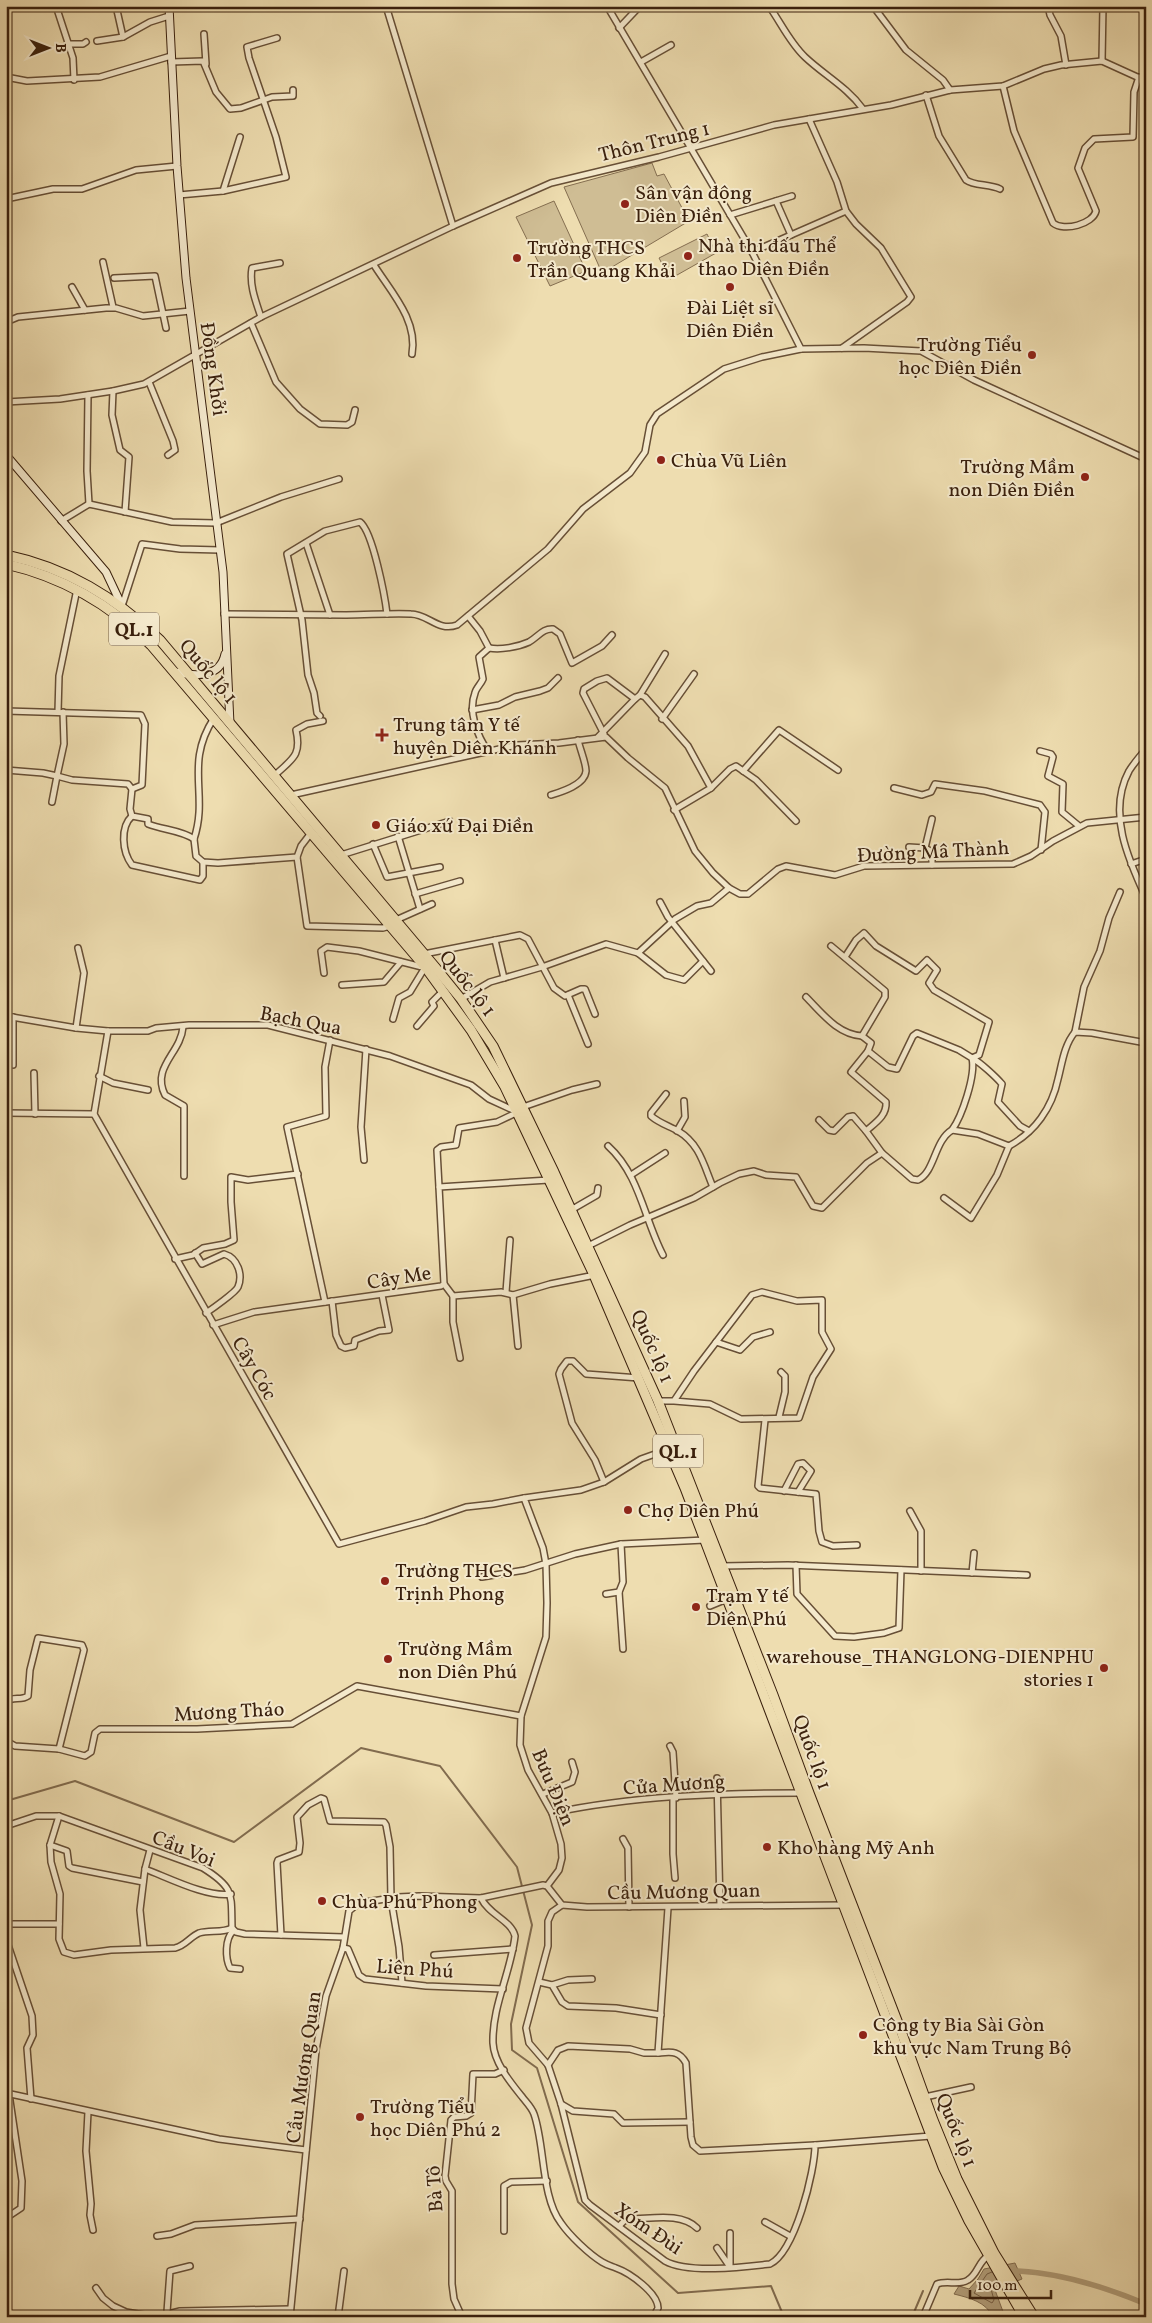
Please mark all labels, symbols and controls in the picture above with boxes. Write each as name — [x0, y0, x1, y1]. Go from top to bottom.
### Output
north arrow — [22, 22, 72, 72]
text: B — [50, 43, 69, 53]
street label: Thôn Trung 1 — [596, 116, 713, 170]
place label: Sân vận động Diên Điền — [635, 180, 752, 231]
marker: Sân vận động Diên Điền — [619, 198, 631, 210]
place label: Nhà thi đấu Thể thao Diên Điền — [698, 233, 837, 284]
place label: Trường THCS Trần Quang Khải — [527, 235, 676, 286]
marker: Nhà thi đấu Thể thao Diên Điền — [682, 250, 694, 262]
marker: Trường THCS Trần Quang Khải — [511, 252, 523, 264]
marker: Đài Liệt sĩ Diên Điền — [724, 281, 736, 293]
place label: Đài Liệt sĩ Diên Điền — [686, 295, 774, 346]
street label: Đồng Khởi — [192, 321, 232, 418]
place label: Trường Tiểu học Diên Điền — [898, 332, 1022, 383]
marker: Trường Tiểu học Diên Điền — [1026, 349, 1038, 361]
place label: Chùa Vũ Liên — [671, 448, 787, 476]
marker: Chùa Vũ Liên — [655, 454, 667, 466]
place label: Trường Mầm non Diên Điền — [948, 454, 1075, 505]
marker: Trường Mầm non Diên Điền — [1079, 471, 1091, 483]
road number: QL.1 — [109, 612, 159, 646]
street label: Quốc lộ 1 — [172, 633, 243, 711]
place label: Trung tâm Y tế huyện Diên Khánh — [393, 712, 557, 763]
marker: Trung tâm Y tế huyện Diên Khánh — [375, 728, 389, 742]
place label: Giáo xứ Đại Điền — [386, 813, 534, 841]
marker: Giáo xứ Đại Điền — [370, 819, 382, 831]
street label: Đường Mâ Thành — [856, 835, 1010, 871]
street label: Quốc lộ 1 — [431, 945, 501, 1024]
street label: Bạch Qua — [257, 1000, 344, 1044]
street label: Cây Me — [365, 1260, 433, 1298]
street label: Quốc lộ 1 — [623, 1306, 680, 1388]
street label: Cây Cóc — [224, 1332, 283, 1406]
road number: QL.1 — [653, 1434, 703, 1468]
place label: Chợ Diên Phú — [638, 1498, 759, 1526]
marker: Chợ Diên Phú — [622, 1504, 634, 1516]
place label: Trường THCS Trịnh Phong — [395, 1558, 513, 1609]
marker: Trường THCS Trịnh Phong — [379, 1575, 391, 1587]
place label: Trạm Y tế Diên Phú — [706, 1583, 789, 1634]
marker: Trạm Y tế Diên Phú — [690, 1601, 702, 1613]
place label: Trường Mầm non Diên Phú — [398, 1636, 517, 1687]
place label: warehouse_THANGLONG-DIENPHU stories 1 — [766, 1644, 1094, 1695]
marker: Trường Mầm non Diên Phú — [382, 1653, 394, 1665]
marker: warehouse_THANGLONG-DIENPHU stories 1 — [1098, 1662, 1110, 1674]
street label: Mương Tháo — [173, 1696, 285, 1730]
street label: Quốc lộ 1 — [785, 1711, 838, 1794]
street label: Bưu Điện — [523, 1745, 581, 1831]
street label: Cửa Mương — [622, 1768, 726, 1804]
street label: Cầu Voi — [147, 1824, 219, 1875]
place label: Kho hàng Mỹ Anh — [777, 1835, 935, 1863]
marker: Kho hàng Mỹ Anh — [761, 1841, 773, 1853]
street label: Cầu Mương Quan — [607, 1878, 761, 1908]
place label: Chùa Phú Phong — [332, 1889, 477, 1917]
marker: Chùa Phú Phong — [316, 1895, 328, 1907]
street label: Liên Phú — [375, 1953, 454, 1987]
street label: Cầu Mương Quan — [280, 1989, 330, 2145]
place label: Công ty Bia Sài Gòn khu vực Nam Trung Bộ — [873, 2012, 1071, 2063]
marker: Công ty Bia Sài Gòn khu vực Nam Trung Bộ — [857, 2029, 869, 2041]
street label: Quốc lộ 1 — [928, 2089, 983, 2172]
place label: Trường Tiểu học Diên Phú 2 — [370, 2094, 501, 2145]
marker: Trường Tiểu học Diên Phú 2 — [354, 2111, 366, 2123]
street label: Bà Tô — [420, 2165, 452, 2213]
street label: Xóm Đùi — [608, 2197, 687, 2263]
scale bar — [970, 2268, 1051, 2300]
text: 100 m — [977, 2276, 1017, 2297]

